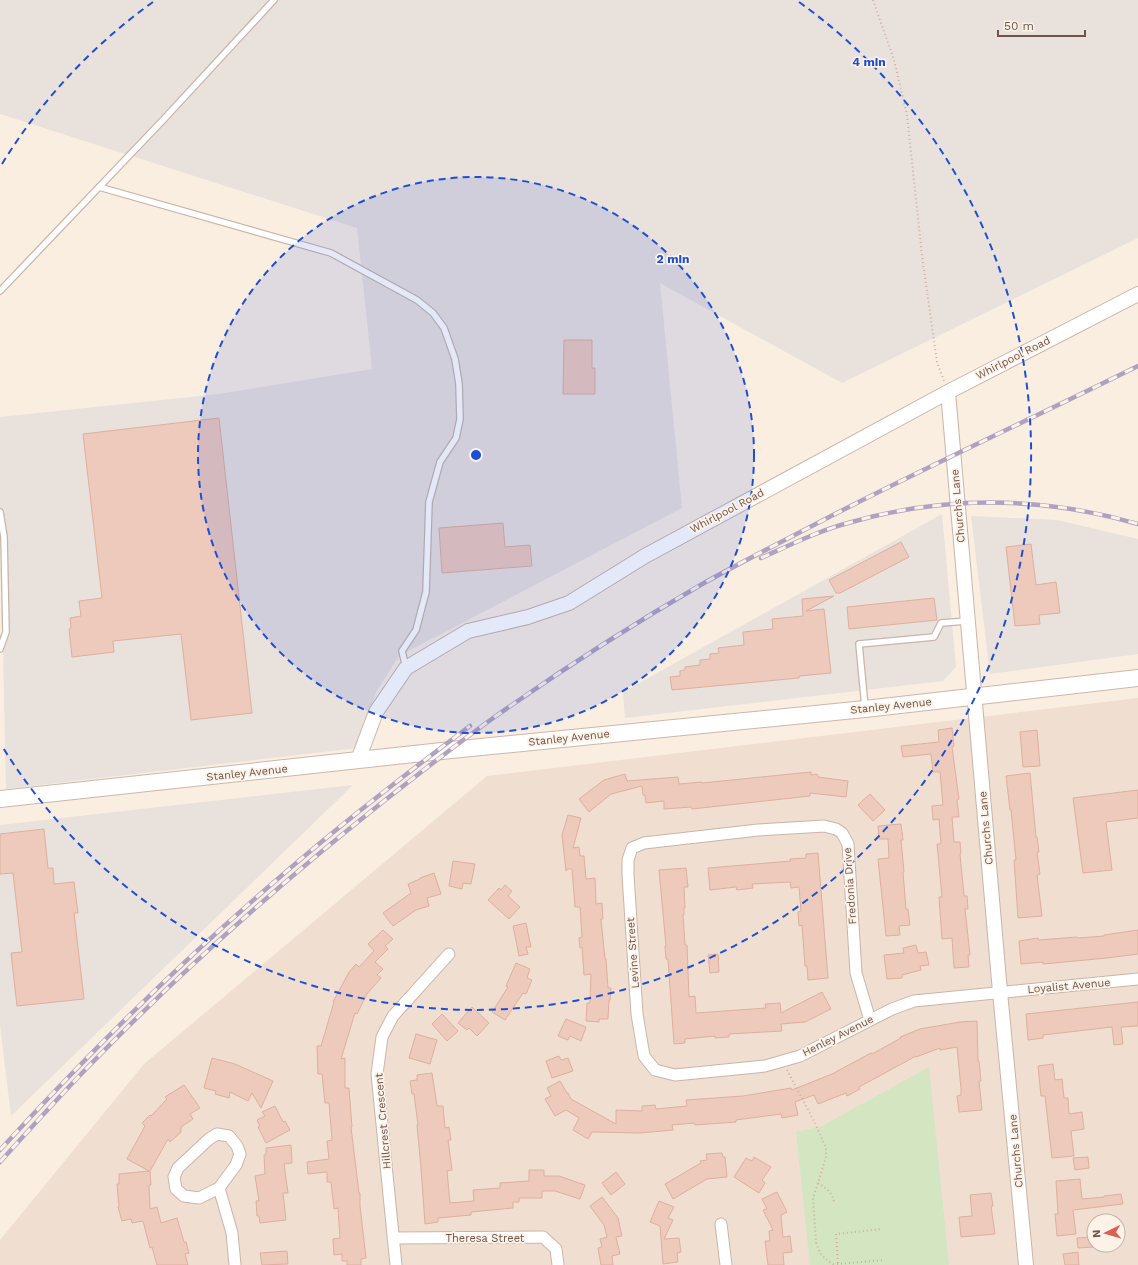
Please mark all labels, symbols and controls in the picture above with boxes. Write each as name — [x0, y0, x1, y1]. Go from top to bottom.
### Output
scale bar — [998, 12, 1085, 38]
text: 50 m — [1004, 19, 1034, 33]
text: 4 min — [852, 55, 886, 69]
text: 2 min — [657, 252, 689, 266]
street label: Whirlpool Road — [974, 334, 1052, 382]
centre of rings — [469, 448, 483, 462]
street label: Churchs Lane — [948, 469, 968, 543]
street label: Whirlpool Road — [688, 486, 766, 536]
street label: Stanley Avenue — [850, 695, 932, 717]
street label: Stanley Avenue — [528, 727, 610, 749]
street label: Stanley Avenue — [206, 762, 288, 784]
street label: Churchs Lane — [976, 791, 996, 865]
street label: Fredonia Drive — [841, 847, 859, 925]
street label: Levine Street — [624, 917, 642, 989]
street label: Loyalist Avenue — [1027, 976, 1111, 996]
street label: Henley Avenue — [800, 1012, 876, 1060]
street label: Hillcrest Crescent — [372, 1072, 394, 1170]
street label: Churchs Lane — [1006, 1114, 1026, 1188]
north arrow — [1086, 1213, 1126, 1253]
text: N — [1090, 1229, 1103, 1238]
street label: Theresa Street — [446, 1232, 525, 1245]

